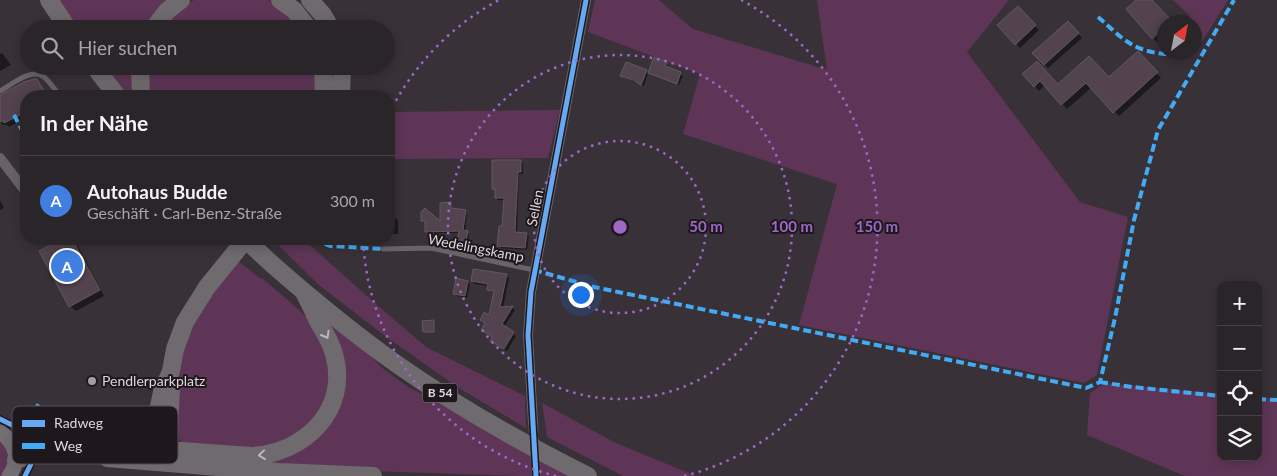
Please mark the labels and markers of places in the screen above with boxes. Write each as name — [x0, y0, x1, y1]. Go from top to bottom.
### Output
centre of rings — [611, 218, 629, 236]
pin: A — [51, 247, 83, 285]
place label: Pendlerparkplatz — [102, 372, 205, 389]
marker: Pendlerparkplatz — [86, 375, 98, 387]

